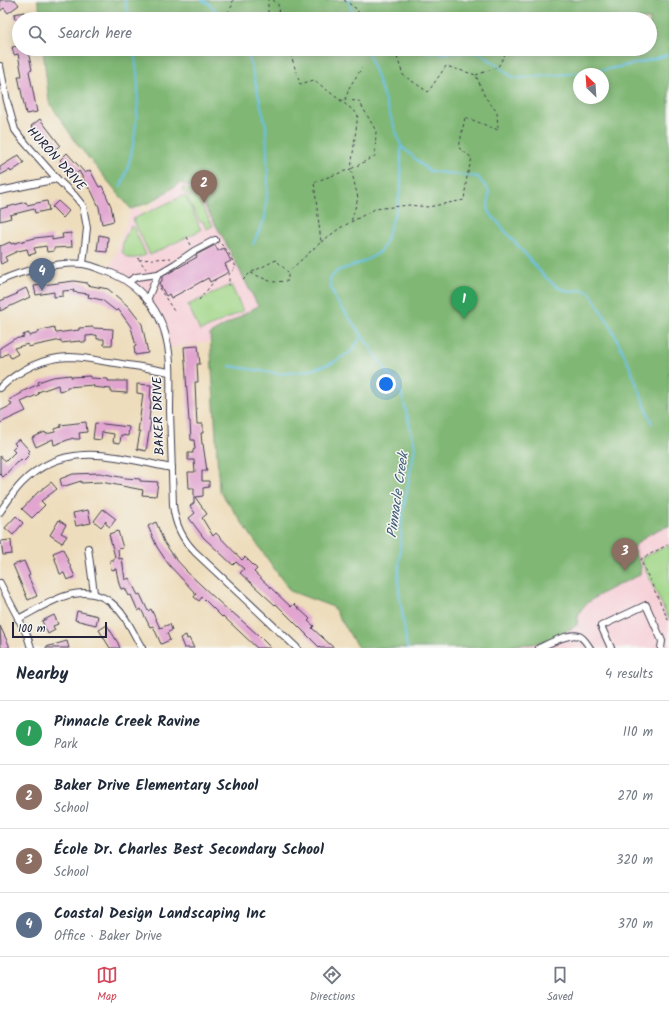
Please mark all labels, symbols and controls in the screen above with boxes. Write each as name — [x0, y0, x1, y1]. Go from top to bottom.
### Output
search box — [12, 12, 657, 56]
text: Search here — [58, 22, 132, 46]
icon: search — [26, 23, 48, 45]
north arrow — [573, 68, 609, 104]
street label: HURON DRIVE — [21, 122, 91, 196]
pin: 2 — [191, 170, 217, 203]
pin: 4 — [29, 258, 55, 291]
pin: 1 — [451, 286, 477, 319]
your location — [376, 374, 396, 394]
street label: BAKER DRIVE — [147, 376, 171, 456]
water label: Pinnacle Creek — [381, 448, 415, 539]
pin: 3 — [612, 538, 638, 571]
scale bar — [12, 620, 107, 639]
text: 100 m — [18, 620, 46, 638]
text: Nearby — [16, 661, 68, 688]
text: 4 results — [605, 664, 653, 685]
text: Pinnacle Creek Ravine — [54, 710, 200, 734]
text: 1 — [27, 722, 31, 743]
text: 110 m — [623, 722, 653, 743]
text: Park — [54, 734, 78, 755]
text: Baker Drive Elementary School — [54, 774, 258, 798]
text: 2 — [25, 786, 33, 807]
text: 270 m — [617, 786, 653, 807]
text: School — [54, 798, 89, 819]
text: École Dr. Charles Best Secondary School — [54, 838, 324, 862]
text: 3 — [25, 850, 33, 871]
text: 320 m — [616, 850, 653, 871]
text: School — [54, 862, 89, 883]
text: Coastal Design Landscaping Inc — [54, 902, 266, 926]
text: 4 — [25, 914, 33, 935]
text: 370 m — [618, 914, 653, 935]
text: Office · Baker Drive — [54, 926, 162, 947]
tab: Map — [96, 964, 118, 1006]
tab: Directions — [310, 964, 355, 1006]
tab: Saved — [547, 964, 573, 1006]

